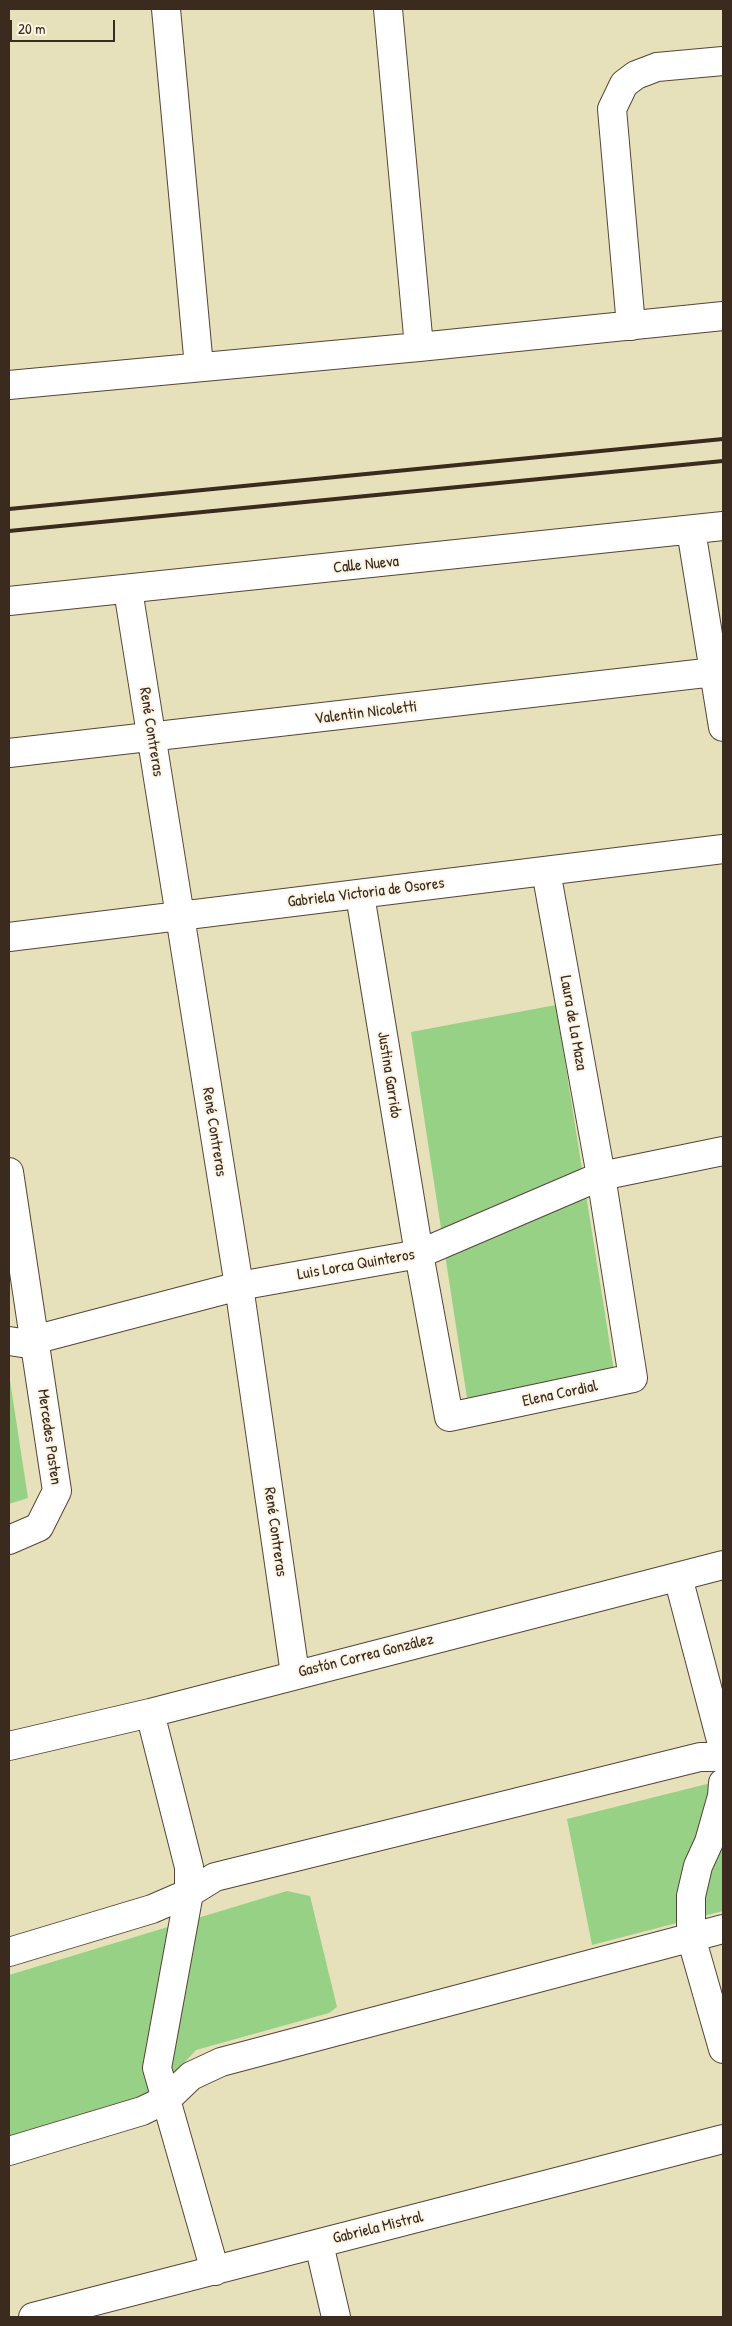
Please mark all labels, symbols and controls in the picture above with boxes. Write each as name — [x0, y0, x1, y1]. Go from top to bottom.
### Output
scale bar — [12, 10, 118, 42]
text: 20 m — [18, 18, 45, 39]
street label: Calle Nueva — [332, 552, 400, 578]
street label: René Contreras — [134, 686, 168, 778]
street label: Valentin Nicoletti — [314, 697, 418, 729]
street label: Gabriela Victoria de Osores — [287, 874, 445, 912]
street label: Laura de La Maza — [555, 974, 591, 1072]
street label: Justina Garrido — [373, 1030, 405, 1120]
street label: René Contreras — [197, 1086, 231, 1178]
street label: Luis Lorca Quinteros — [296, 1245, 416, 1285]
street label: Elena Cordial — [521, 1377, 599, 1411]
street label: Mercedes Pasten — [33, 1388, 65, 1486]
street label: René Contreras — [259, 1486, 291, 1578]
street label: Gastón Correa González — [296, 1630, 436, 1682]
street label: Gabriela Mistral — [331, 2208, 425, 2248]

